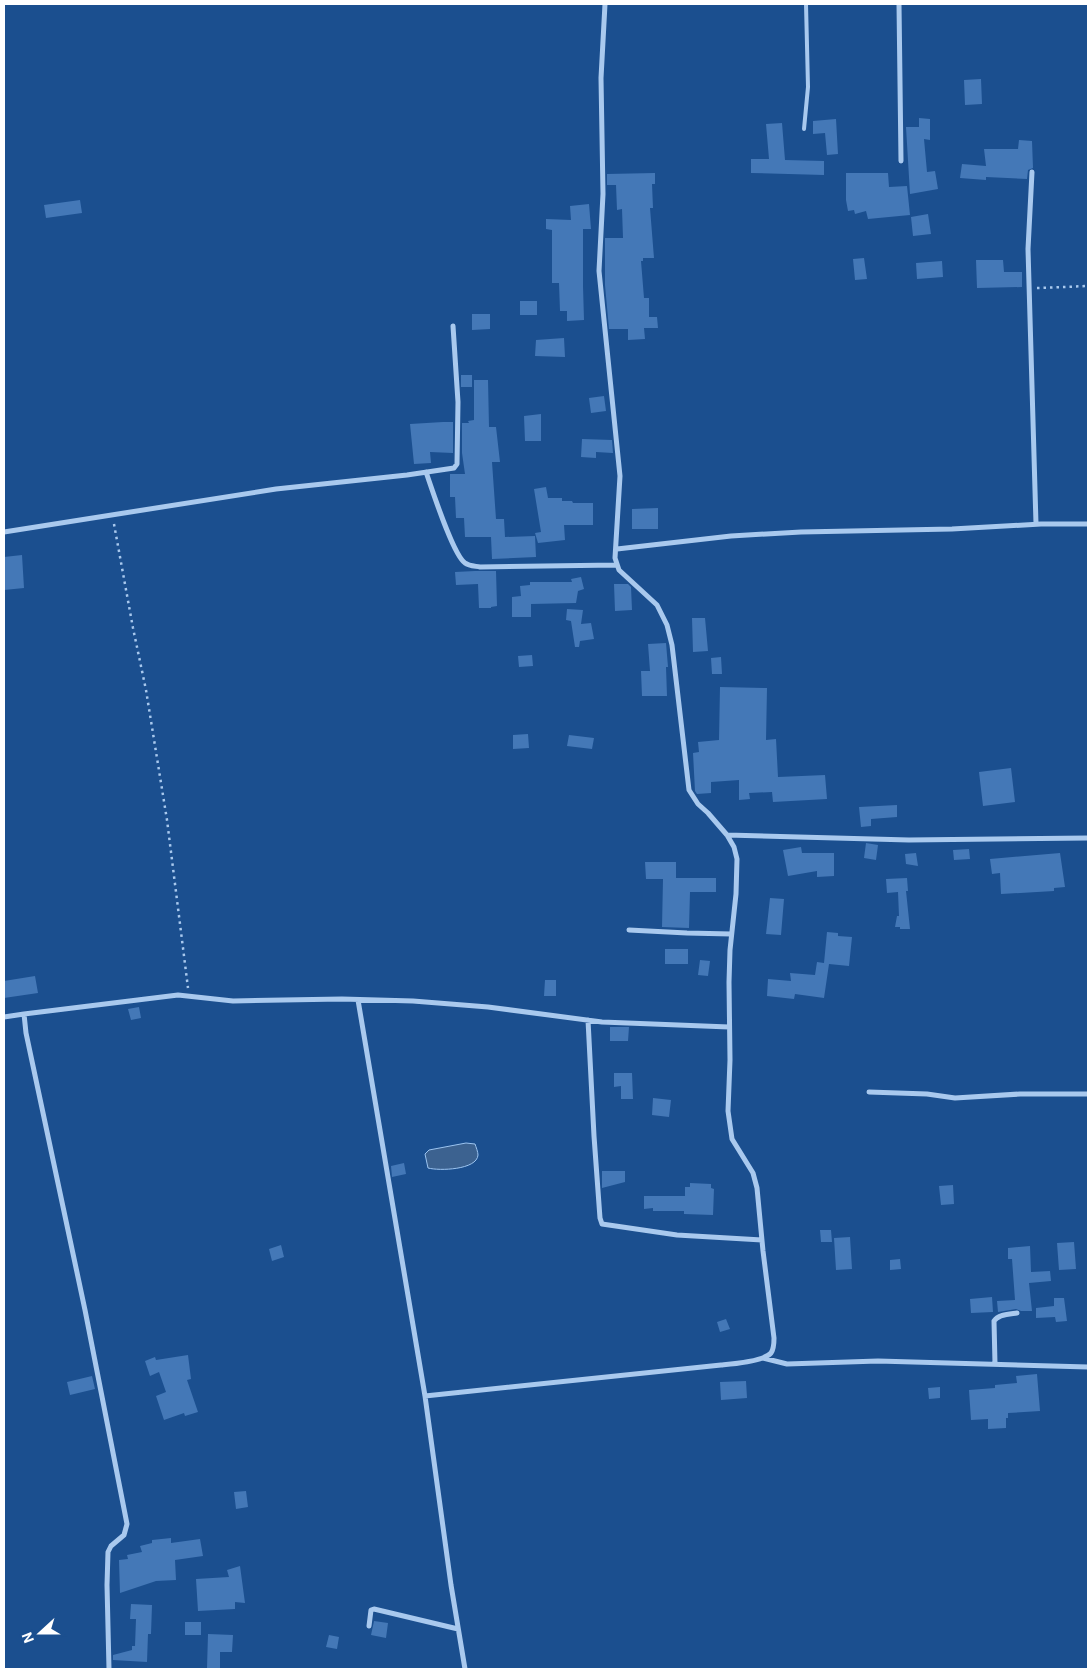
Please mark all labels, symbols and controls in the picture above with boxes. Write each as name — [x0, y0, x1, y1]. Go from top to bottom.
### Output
north arrow — [15, 1608, 65, 1658]
text: N — [19, 1630, 37, 1645]

